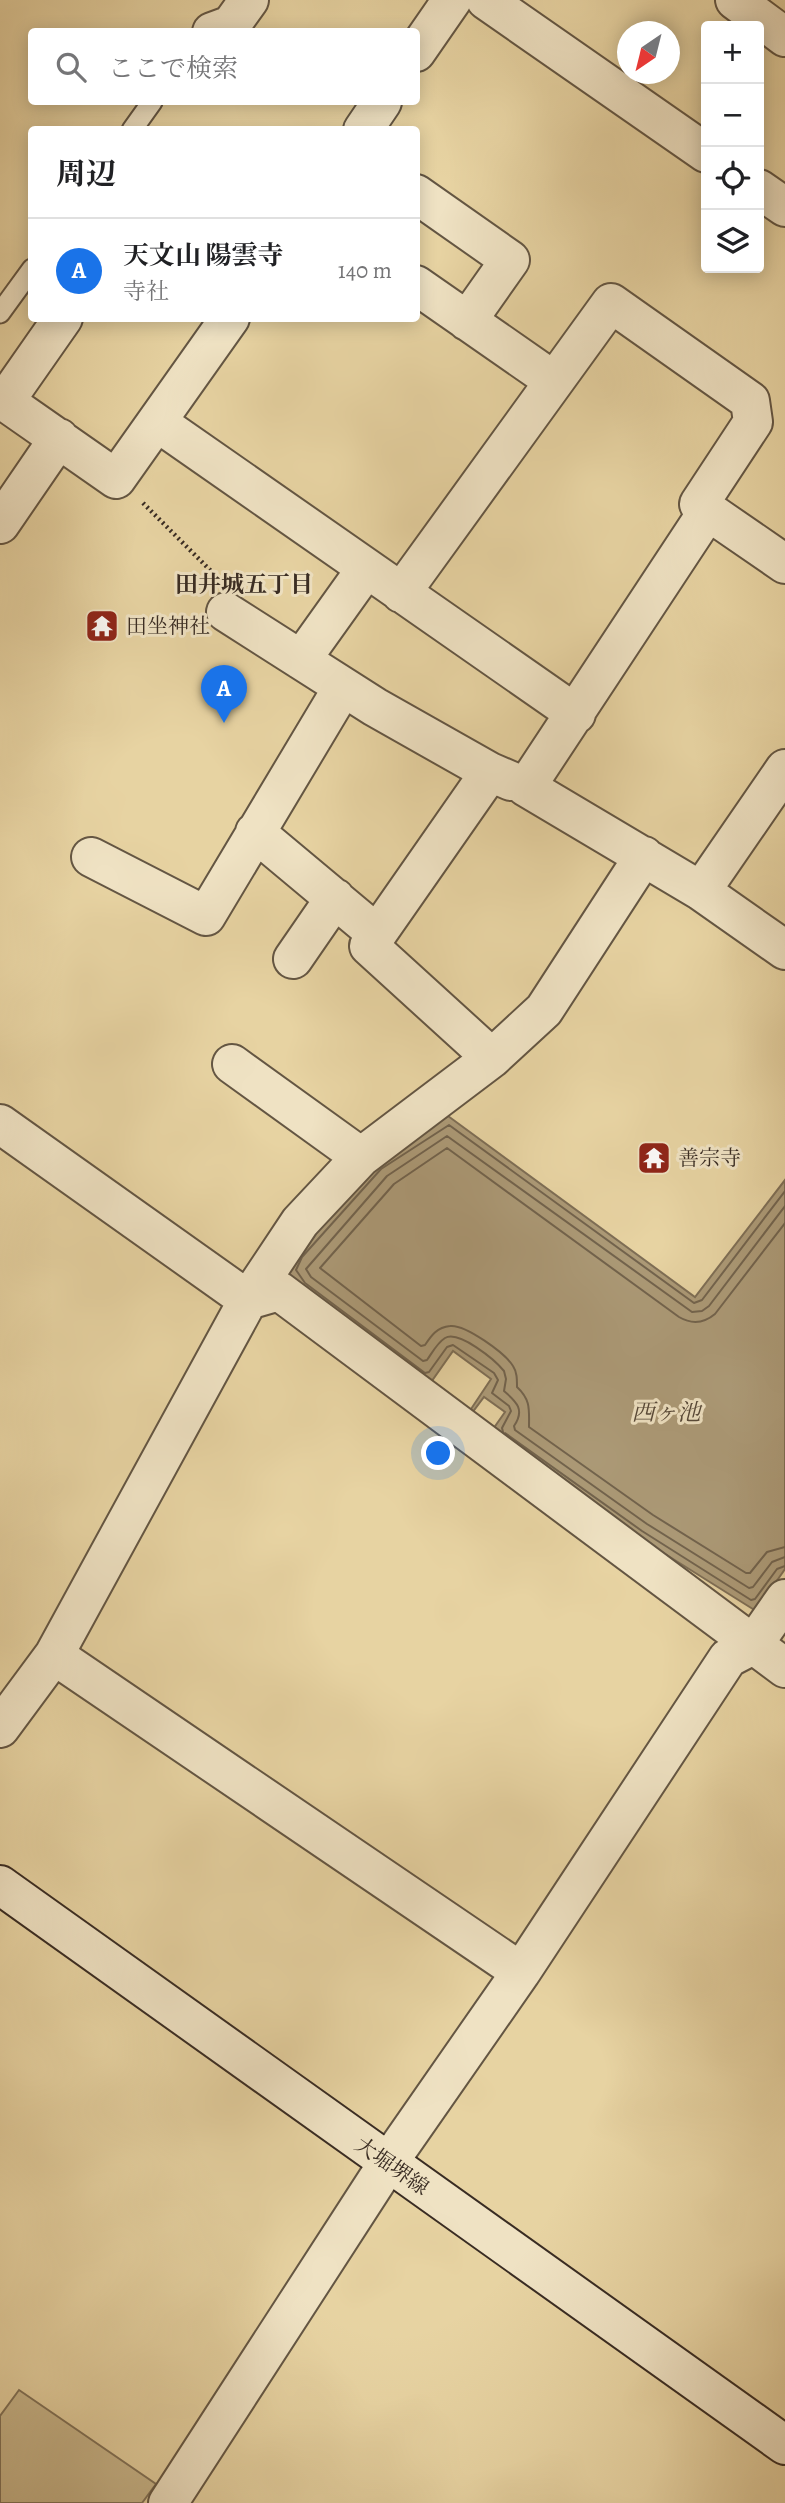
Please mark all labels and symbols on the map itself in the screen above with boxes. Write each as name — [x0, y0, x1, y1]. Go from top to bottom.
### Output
north arrow — [617, 21, 680, 84]
district label: 田井城五丁目 — [175, 569, 313, 600]
temple icon: 田坐神社 — [83, 607, 121, 645]
place label: 田坐神社 — [126, 612, 210, 640]
pin: A — [201, 665, 247, 723]
temple icon: 善宗寺 — [635, 1139, 673, 1177]
place label: 善宗寺 — [678, 1144, 741, 1172]
water label: 西ヶ池 — [632, 1397, 704, 1428]
your location — [421, 1436, 455, 1470]
street label: 大堀堺線 — [350, 2130, 434, 2202]

